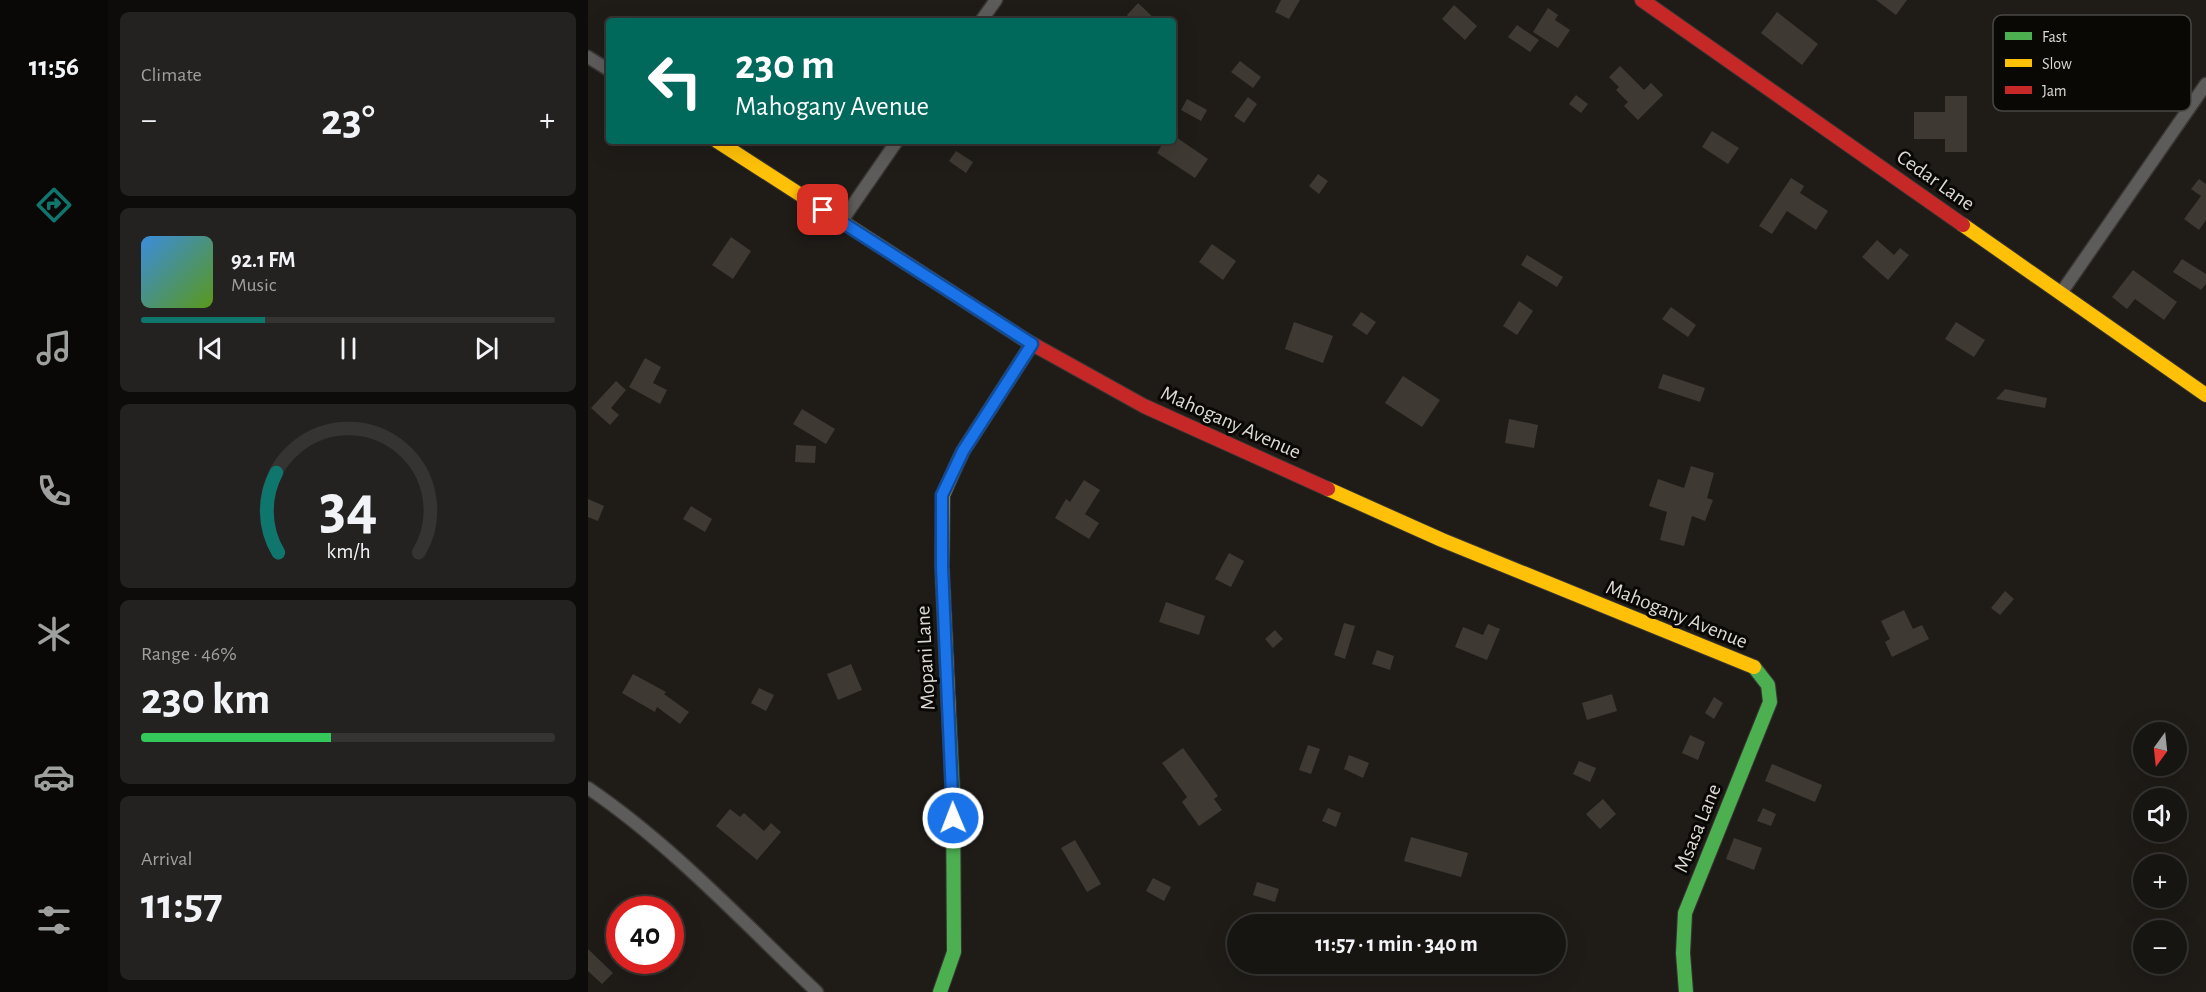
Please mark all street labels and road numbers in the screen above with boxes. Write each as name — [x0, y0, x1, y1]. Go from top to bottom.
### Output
street label: Cedar Lane — [1893, 146, 1978, 215]
street label: Mahogany Avenue — [1158, 382, 1304, 463]
street label: Mahogany Avenue — [1603, 576, 1751, 652]
street label: Mopani Lane — [912, 605, 939, 711]
street label: Msasa Lane — [1670, 781, 1725, 876]

